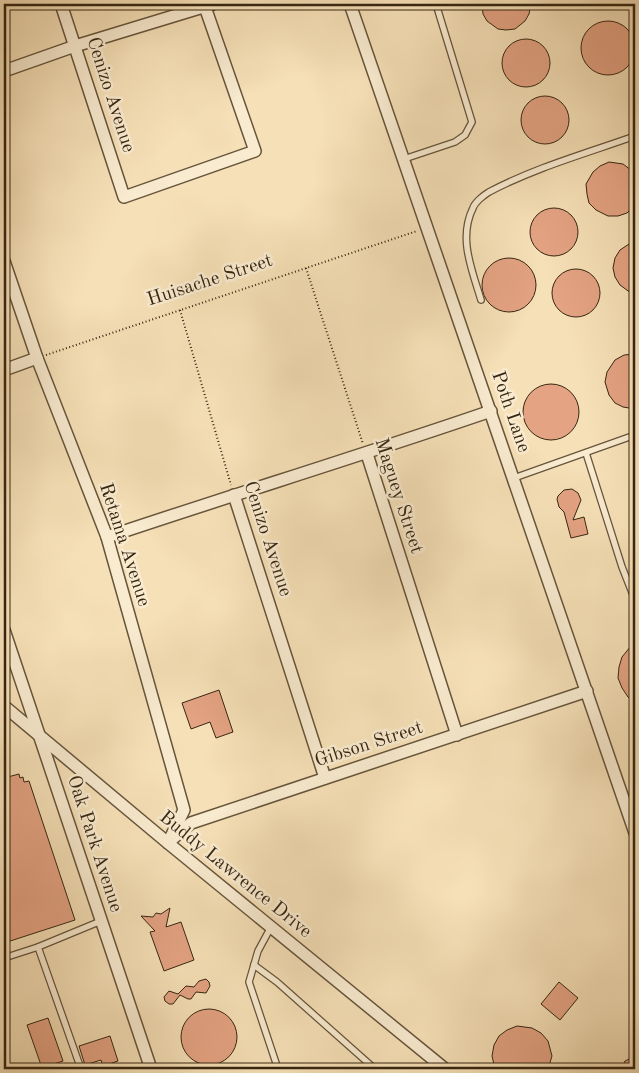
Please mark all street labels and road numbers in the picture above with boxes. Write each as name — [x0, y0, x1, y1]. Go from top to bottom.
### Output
street label: Cenizo Avenue — [82, 35, 138, 155]
street label: Huisache Street — [145, 252, 275, 310]
street label: Poth Lane — [487, 369, 533, 455]
street label: Maguey Street — [370, 436, 426, 556]
street label: Cenizo Avenue — [239, 479, 295, 599]
street label: Retama Avenue — [95, 481, 153, 609]
street label: Gibson Street — [313, 719, 425, 771]
street label: Oak Park Avenue — [63, 773, 125, 915]
street label: Buddy Lawrence Drive — [155, 808, 315, 942]

